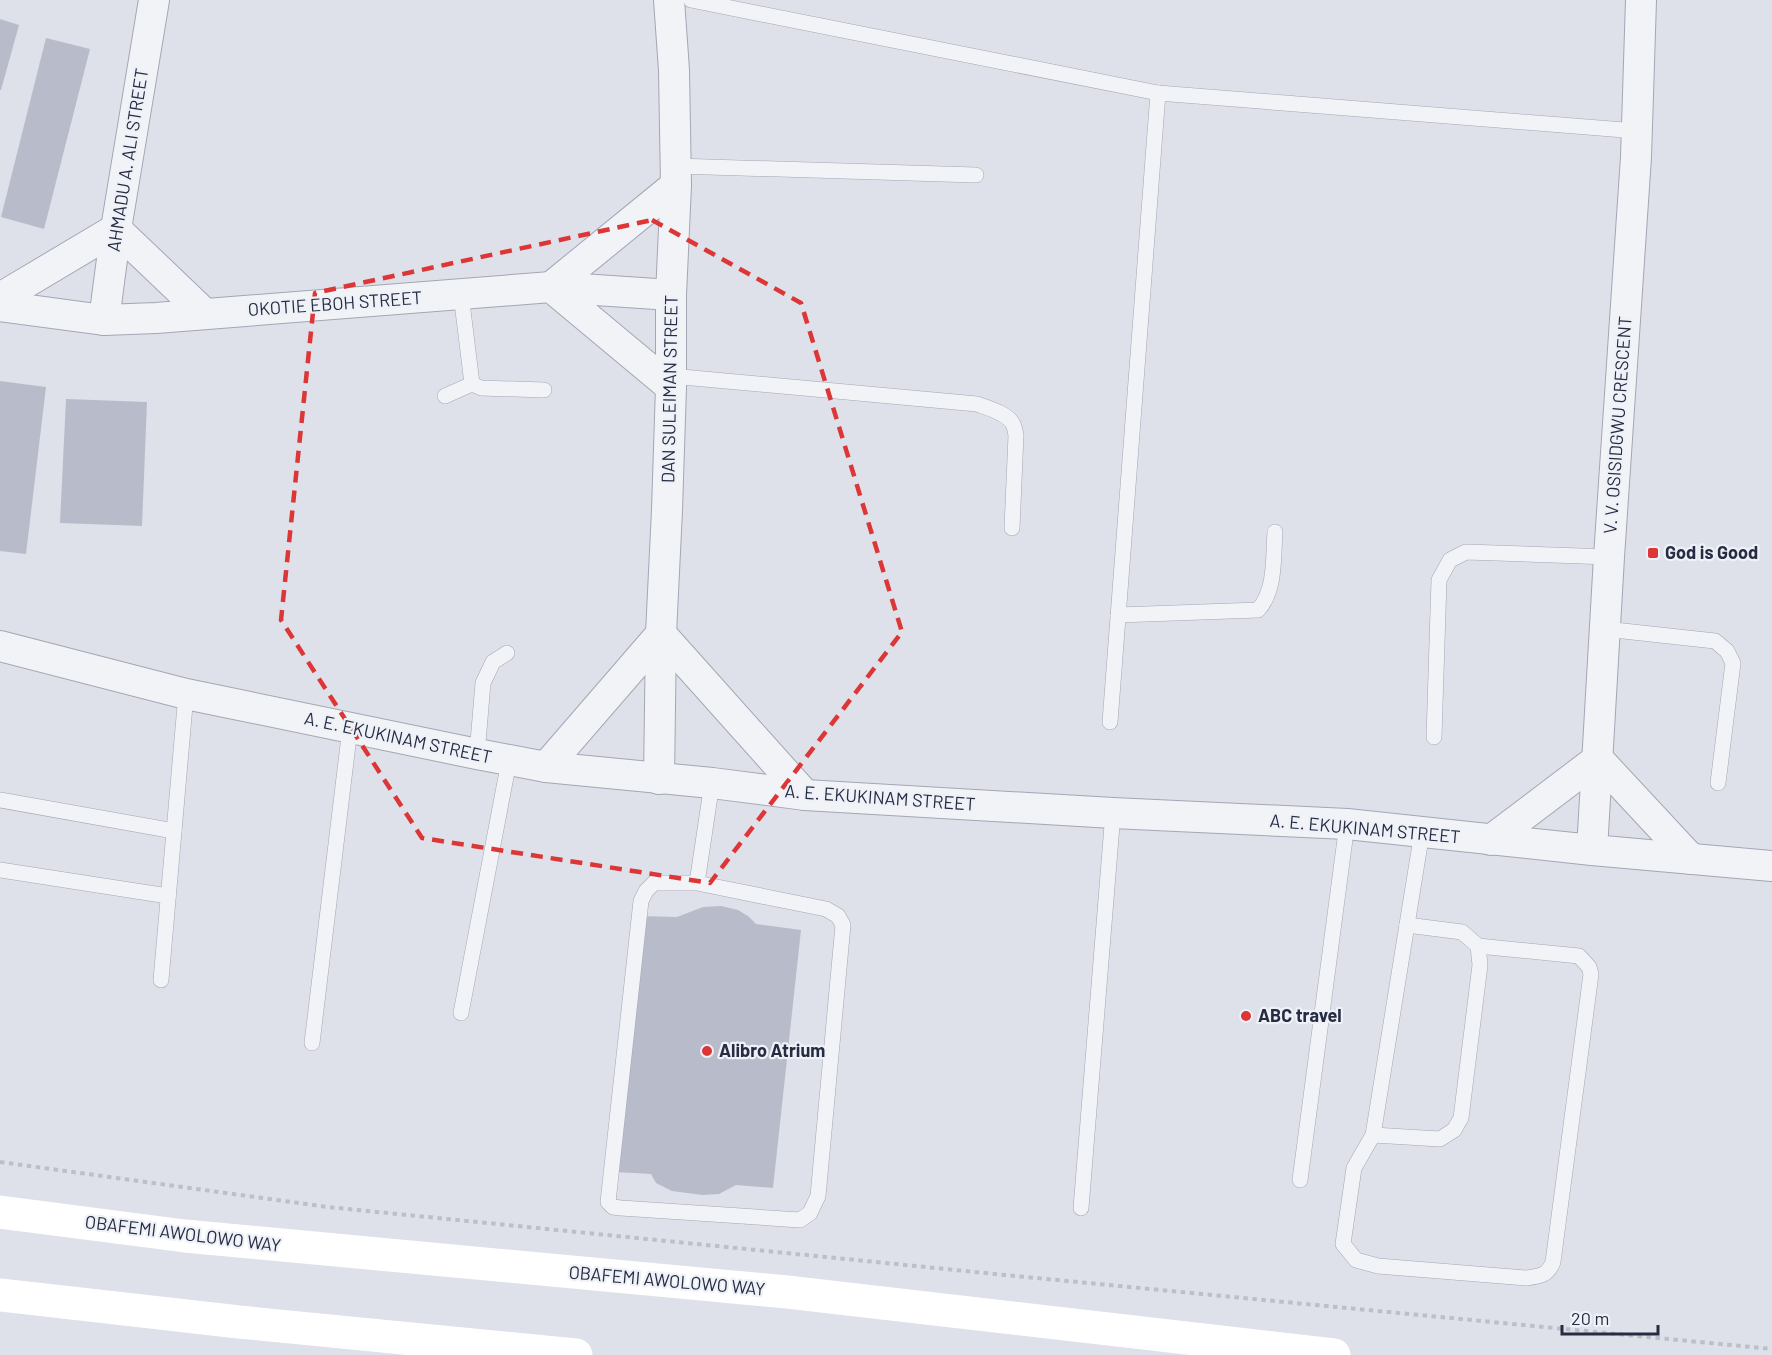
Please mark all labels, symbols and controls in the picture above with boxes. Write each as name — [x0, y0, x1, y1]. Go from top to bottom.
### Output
street label: AHMADU A. ALI STREET — [102, 67, 152, 253]
street label: OKOTIE EBOH STREET — [247, 286, 423, 320]
street label: DAN SULEIMAN STREET — [656, 295, 682, 483]
street label: V. V. OSISIDGWU CRESCENT — [1598, 315, 1636, 535]
place label: God is Good — [1665, 541, 1758, 563]
marker: God is Good — [1646, 546, 1660, 560]
street label: A. E. EKUKINAM STREET — [302, 706, 494, 768]
street label: A. E. EKUKINAM STREET — [784, 779, 976, 815]
street label: A. E. EKUKINAM STREET — [1269, 809, 1461, 847]
place label: ABC travel — [1258, 1004, 1342, 1026]
marker: ABC travel — [1239, 1009, 1253, 1023]
place label: Alibro Atrium — [719, 1039, 825, 1061]
marker: Alibro Atrium — [700, 1044, 714, 1058]
street label: OBAFEMI AWOLOWO WAY — [84, 1210, 282, 1256]
street label: OBAFEMI AWOLOWO WAY — [568, 1260, 766, 1300]
scale bar — [1562, 1298, 1658, 1336]
text: 20 m — [1571, 1307, 1609, 1329]

